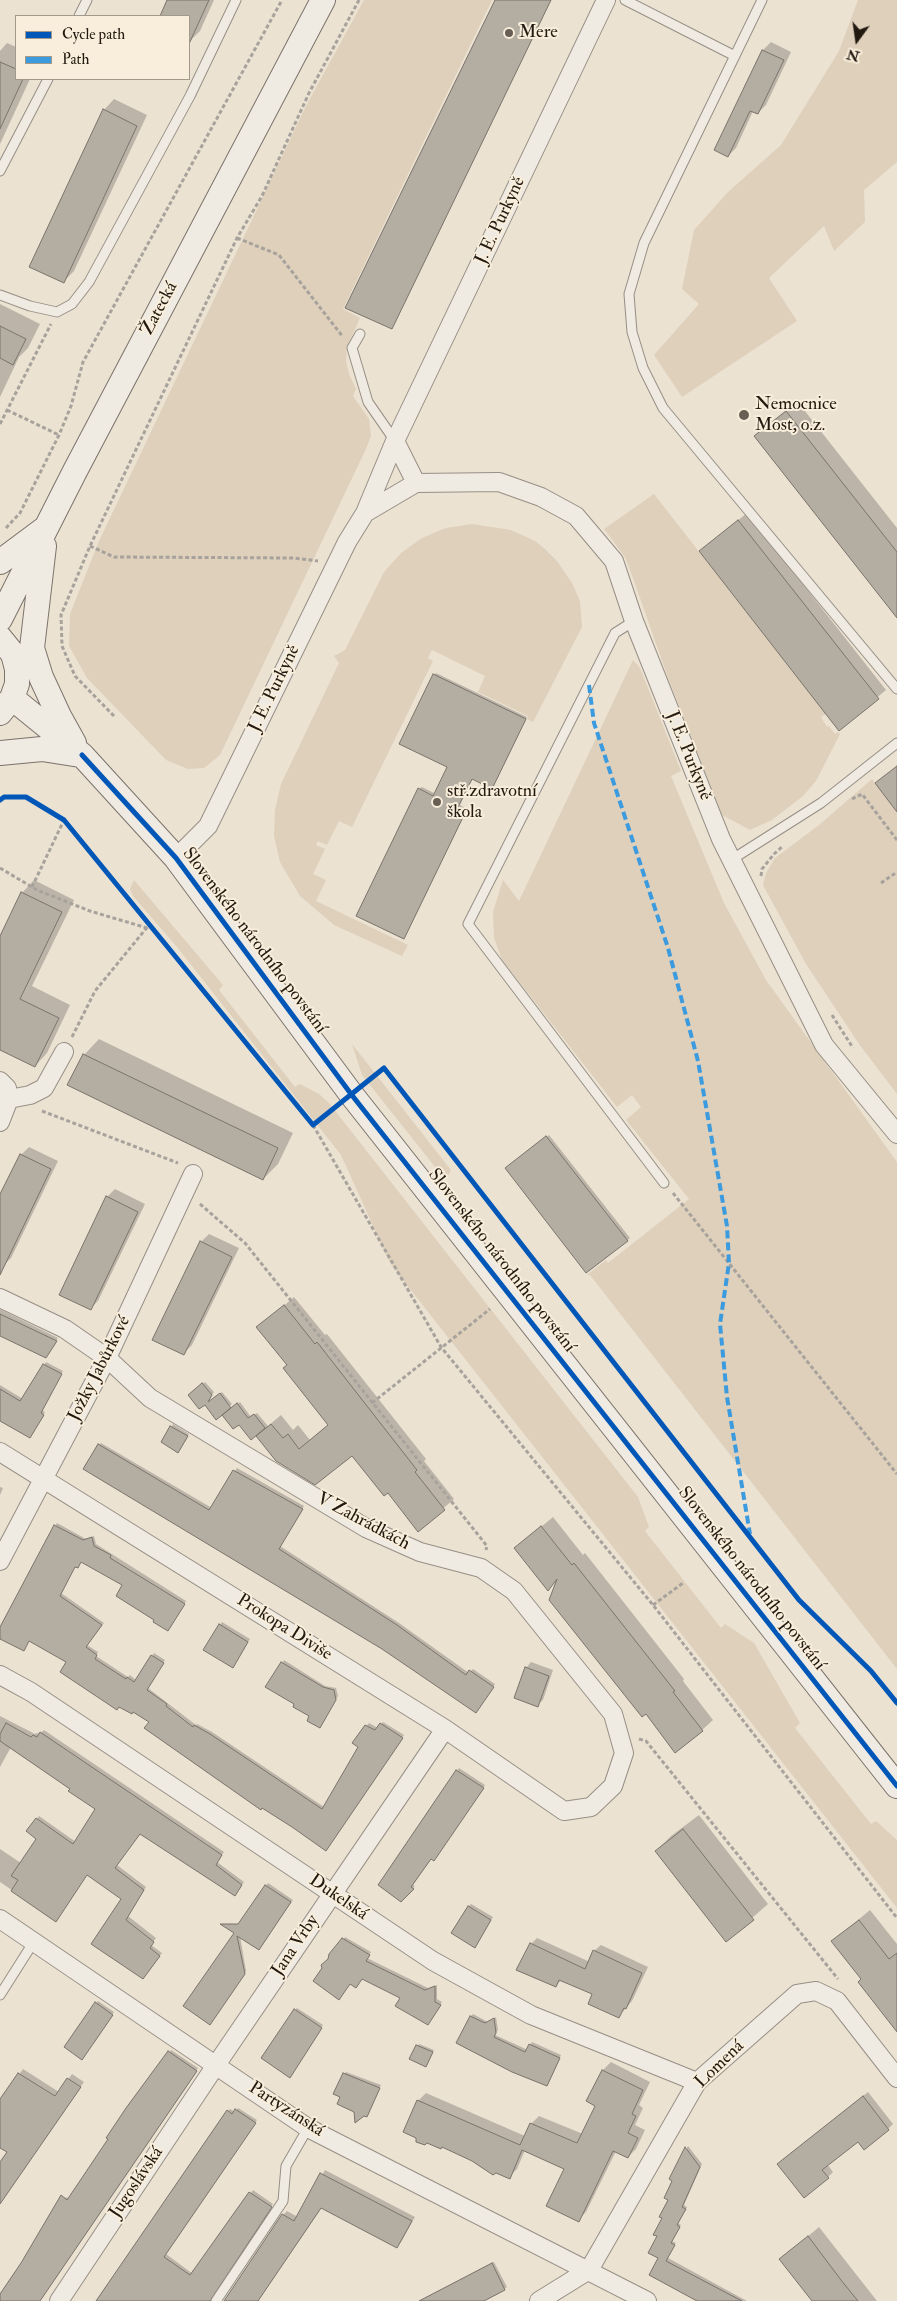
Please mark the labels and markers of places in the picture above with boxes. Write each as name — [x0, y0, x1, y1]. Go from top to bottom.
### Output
place label: Mere — [519, 22, 558, 44]
marker: Mere — [503, 27, 515, 39]
place label: Nemocnice Most, o.z. — [755, 394, 837, 436]
marker: Nemocnice Most, o.z. — [737, 408, 751, 422]
place label: stř.zdravotní škola — [447, 781, 537, 824]
marker: stř.zdravotní škola — [431, 796, 443, 808]

